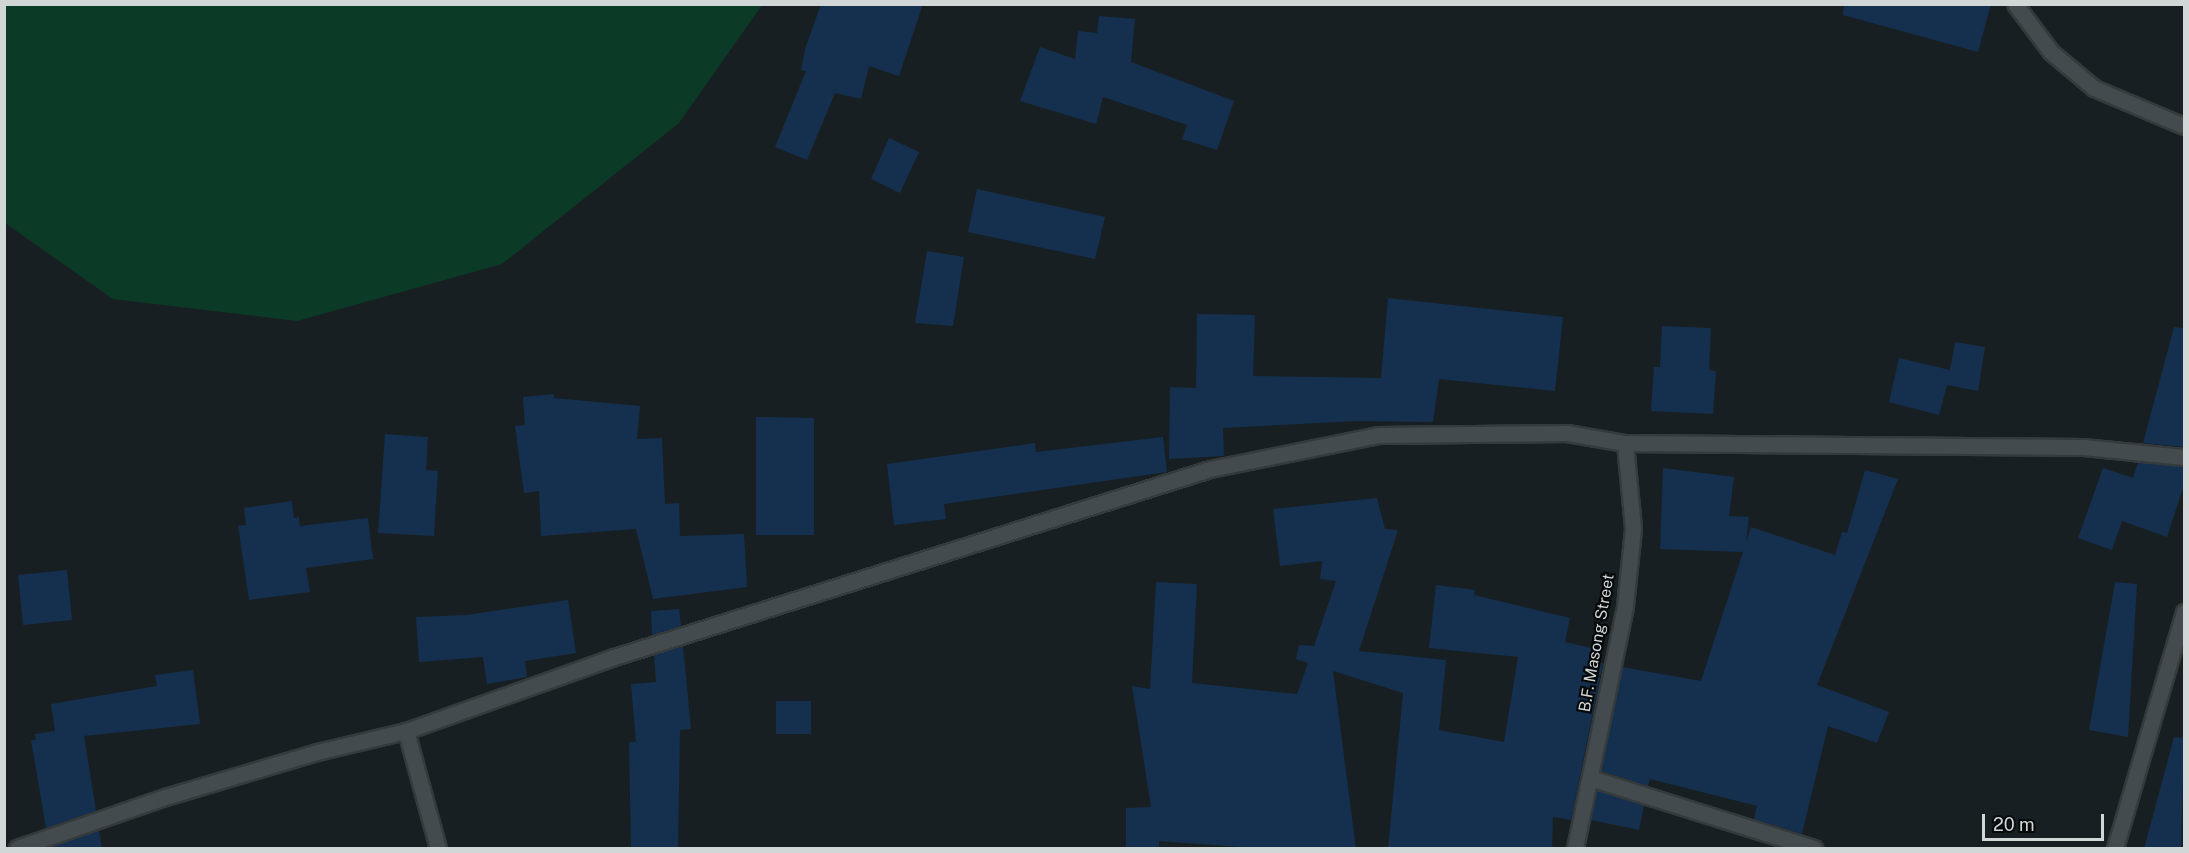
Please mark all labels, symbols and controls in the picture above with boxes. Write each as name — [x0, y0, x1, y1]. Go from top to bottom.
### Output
street label: B.F. Masong Street — [1575, 572, 1619, 714]
scale bar — [1985, 802, 2106, 840]
text: 20 m — [1993, 814, 2035, 835]

